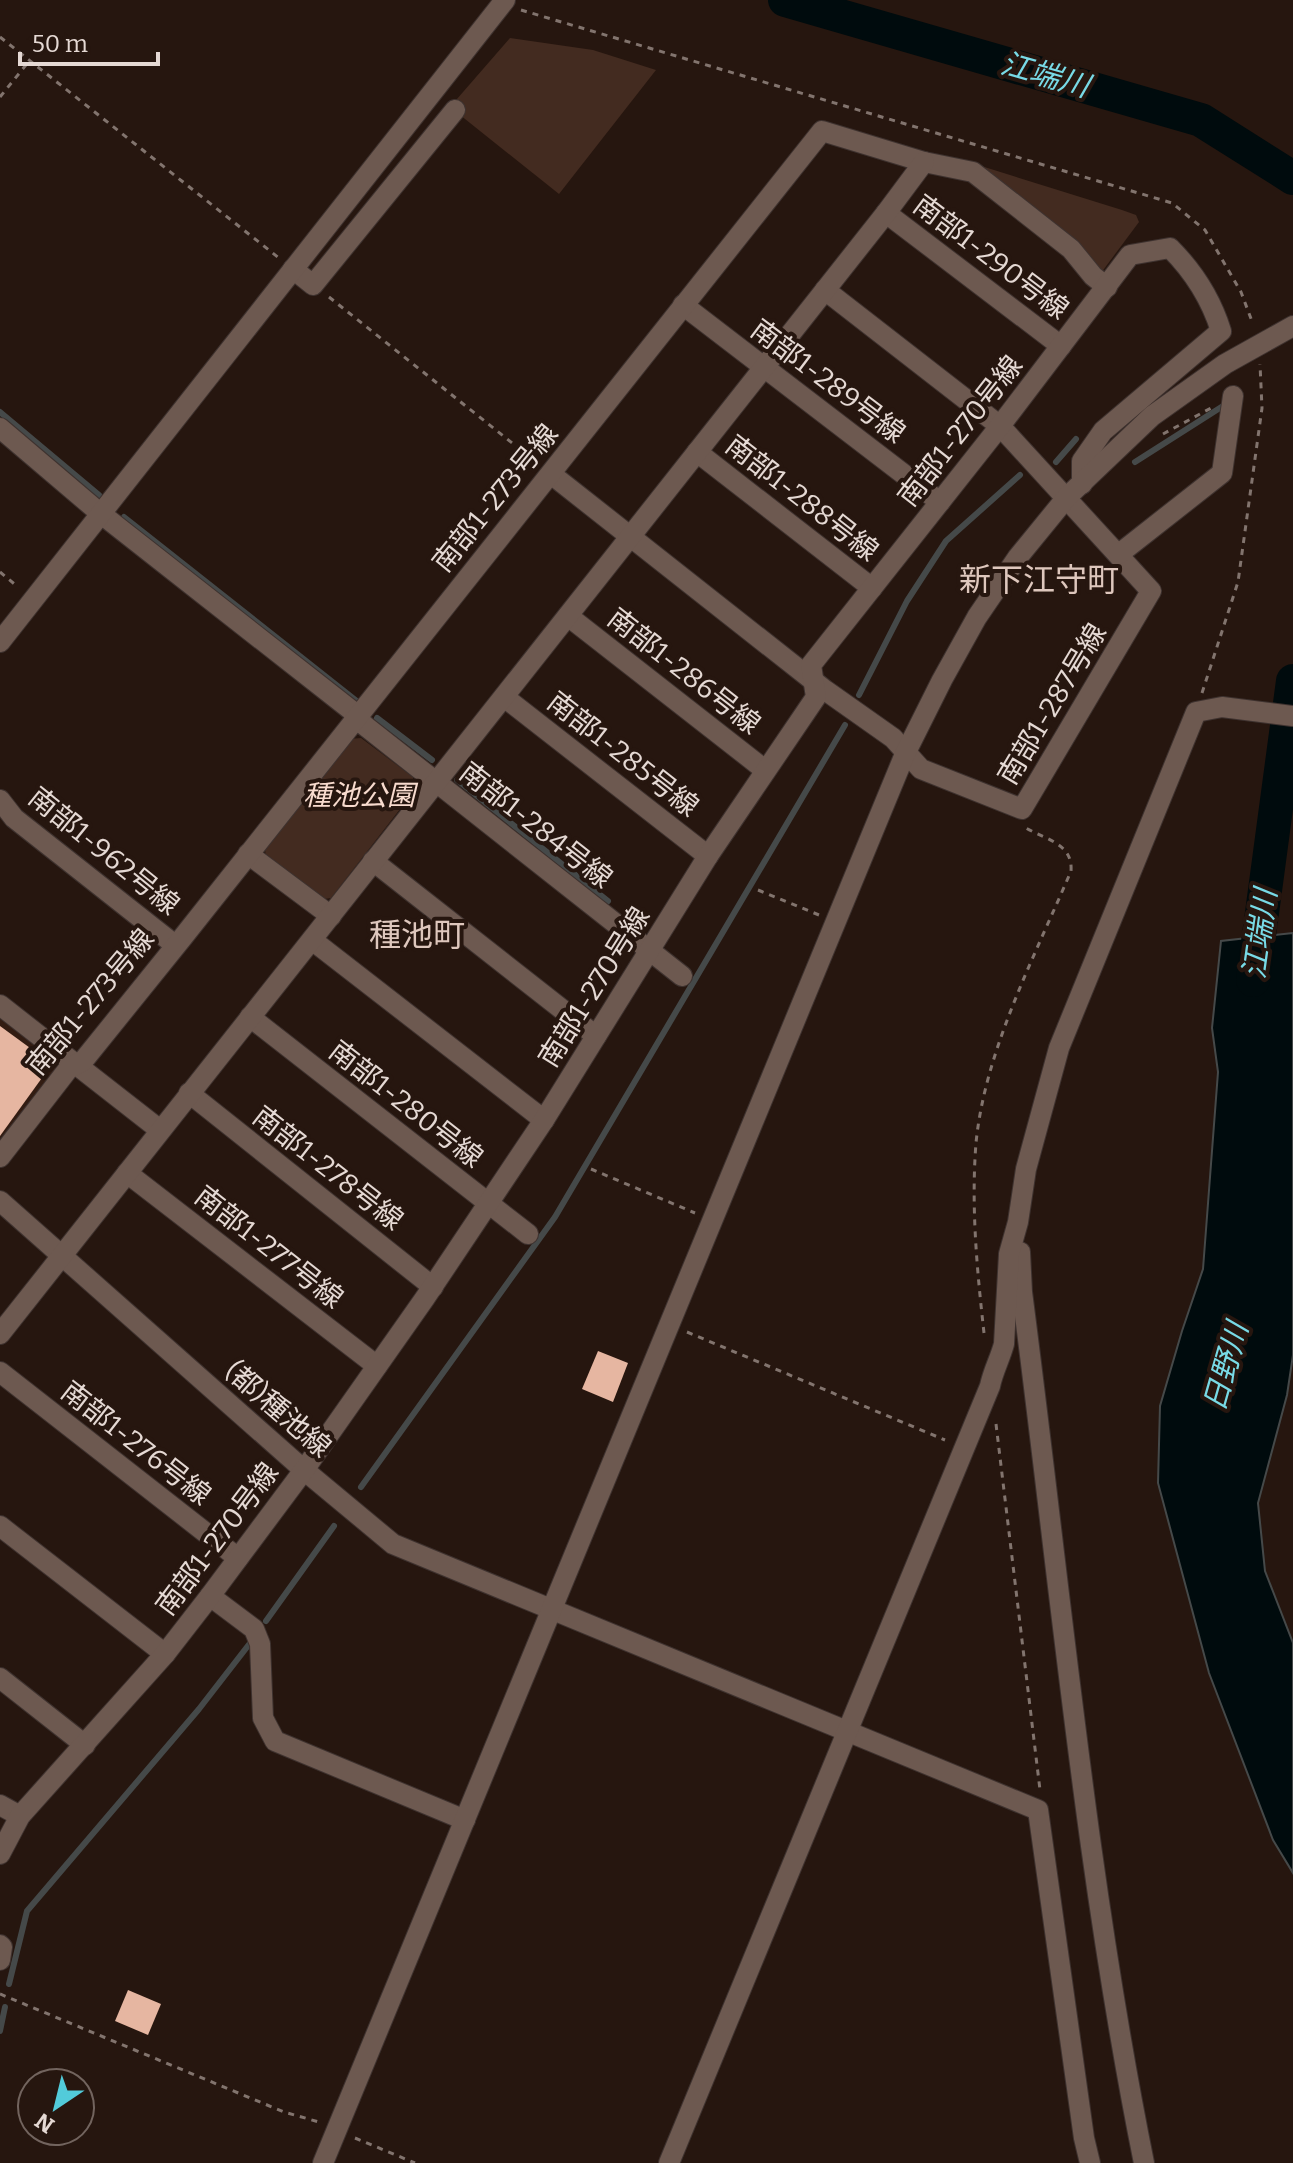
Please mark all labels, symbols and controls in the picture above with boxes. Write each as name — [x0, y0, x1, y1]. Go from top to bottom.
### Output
scale bar — [20, 16, 158, 66]
text: 50 m — [32, 30, 88, 58]
water label: 江端川 — [997, 45, 1096, 106]
street label: 南部1-290号線 — [907, 188, 1075, 326]
street label: 南部1-289号線 — [745, 312, 911, 450]
street label: 南部1-270号線 — [891, 349, 1029, 513]
street label: 南部1-273号線 — [425, 418, 565, 578]
street label: 南部1-288号線 — [719, 428, 885, 568]
district label: 新下江守町 — [959, 561, 1119, 599]
street label: 南部1-286号線 — [601, 601, 767, 741]
street label: 南部1-287号線 — [991, 618, 1113, 790]
street label: 南部1-285号線 — [541, 685, 705, 823]
street label: 南部1-284号線 — [453, 755, 619, 895]
park label: 種池公園 — [303, 779, 419, 812]
street label: 南部1-962号線 — [22, 780, 186, 922]
water label: 江端川 — [1236, 884, 1285, 981]
street label: 南部1-270号線 — [532, 901, 656, 1073]
district label: 種池町 — [369, 916, 465, 954]
street label: 南部1-273号線 — [19, 922, 161, 1082]
street label: 南部1-280号線 — [323, 1034, 489, 1174]
street label: 南部1-278号線 — [246, 1099, 410, 1237]
street label: 南部1-277号線 — [188, 1179, 350, 1315]
water label: 日野川 — [1196, 1316, 1257, 1415]
street label: (都)種池線 — [218, 1354, 338, 1464]
street label: 南部1-276号線 — [55, 1374, 217, 1512]
street label: 南部1-270号線 — [149, 1456, 285, 1622]
north arrow — [16, 2067, 96, 2147]
text: N — [30, 2107, 60, 2139]

